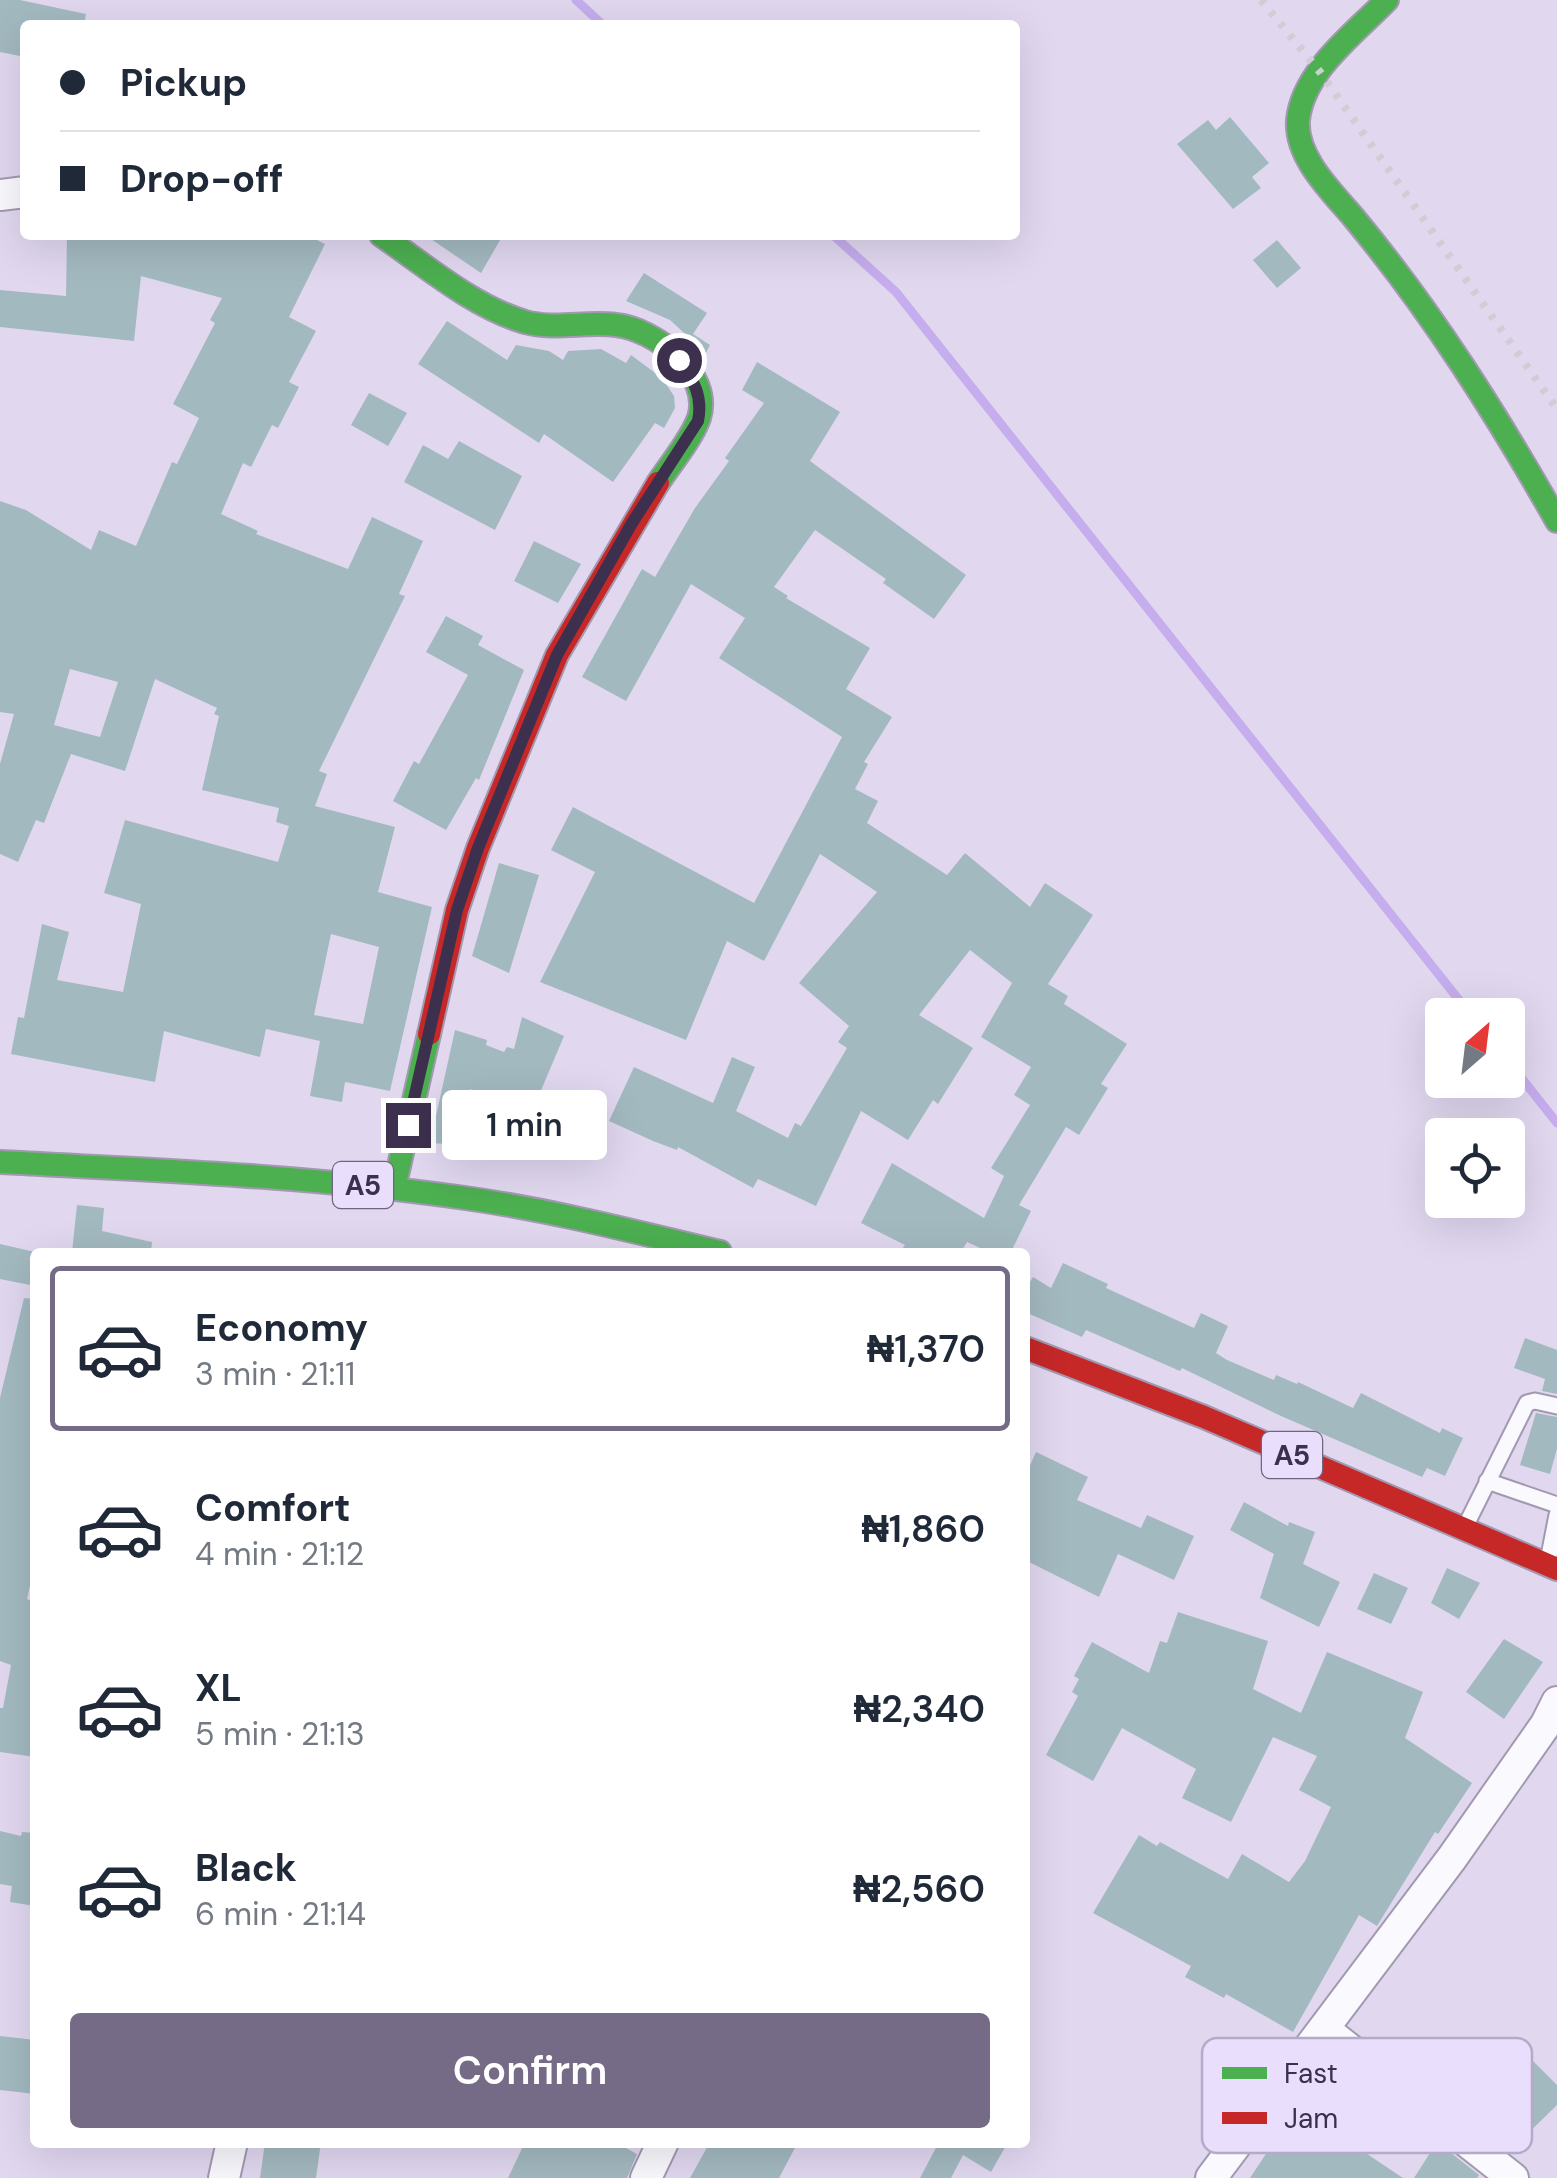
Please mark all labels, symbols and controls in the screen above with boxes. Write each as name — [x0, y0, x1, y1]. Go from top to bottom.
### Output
text: Pickup — [120, 58, 247, 108]
text: Drop-off — [120, 154, 283, 204]
route start — [657, 338, 702, 383]
north arrow — [1425, 998, 1525, 1098]
map controls — [1425, 998, 1525, 1218]
callout: 1 min — [443, 1090, 608, 1160]
route end — [386, 1103, 431, 1148]
text: 1 min — [486, 1104, 563, 1146]
button: locate — [1425, 1118, 1525, 1218]
road number: A5 — [333, 1162, 393, 1208]
text: Economy — [195, 1303, 368, 1353]
icon: car — [75, 1304, 165, 1394]
text: ₦1,370 — [867, 1324, 985, 1374]
text: 3 min · 21:11 — [195, 1353, 355, 1395]
road number: A5 — [1262, 1432, 1322, 1478]
text: Comfort — [195, 1483, 351, 1533]
icon: car — [75, 1484, 165, 1574]
text: ₦1,860 — [861, 1504, 985, 1554]
text: 4 min · 21:12 — [195, 1533, 364, 1575]
text: XL — [195, 1663, 242, 1713]
icon: car — [75, 1664, 165, 1754]
text: ₦2,340 — [853, 1684, 985, 1734]
text: 5 min · 21:13 — [195, 1713, 365, 1755]
text: Black — [195, 1843, 297, 1893]
icon: car — [75, 1844, 165, 1934]
text: ₦2,560 — [853, 1864, 985, 1914]
text: 6 min · 21:14 — [195, 1893, 366, 1935]
button: Confirm — [70, 2013, 990, 2128]
legend — [1202, 2038, 1532, 2153]
text: Fast — [1284, 2055, 1338, 2092]
text: Jam — [1284, 2100, 1338, 2137]

